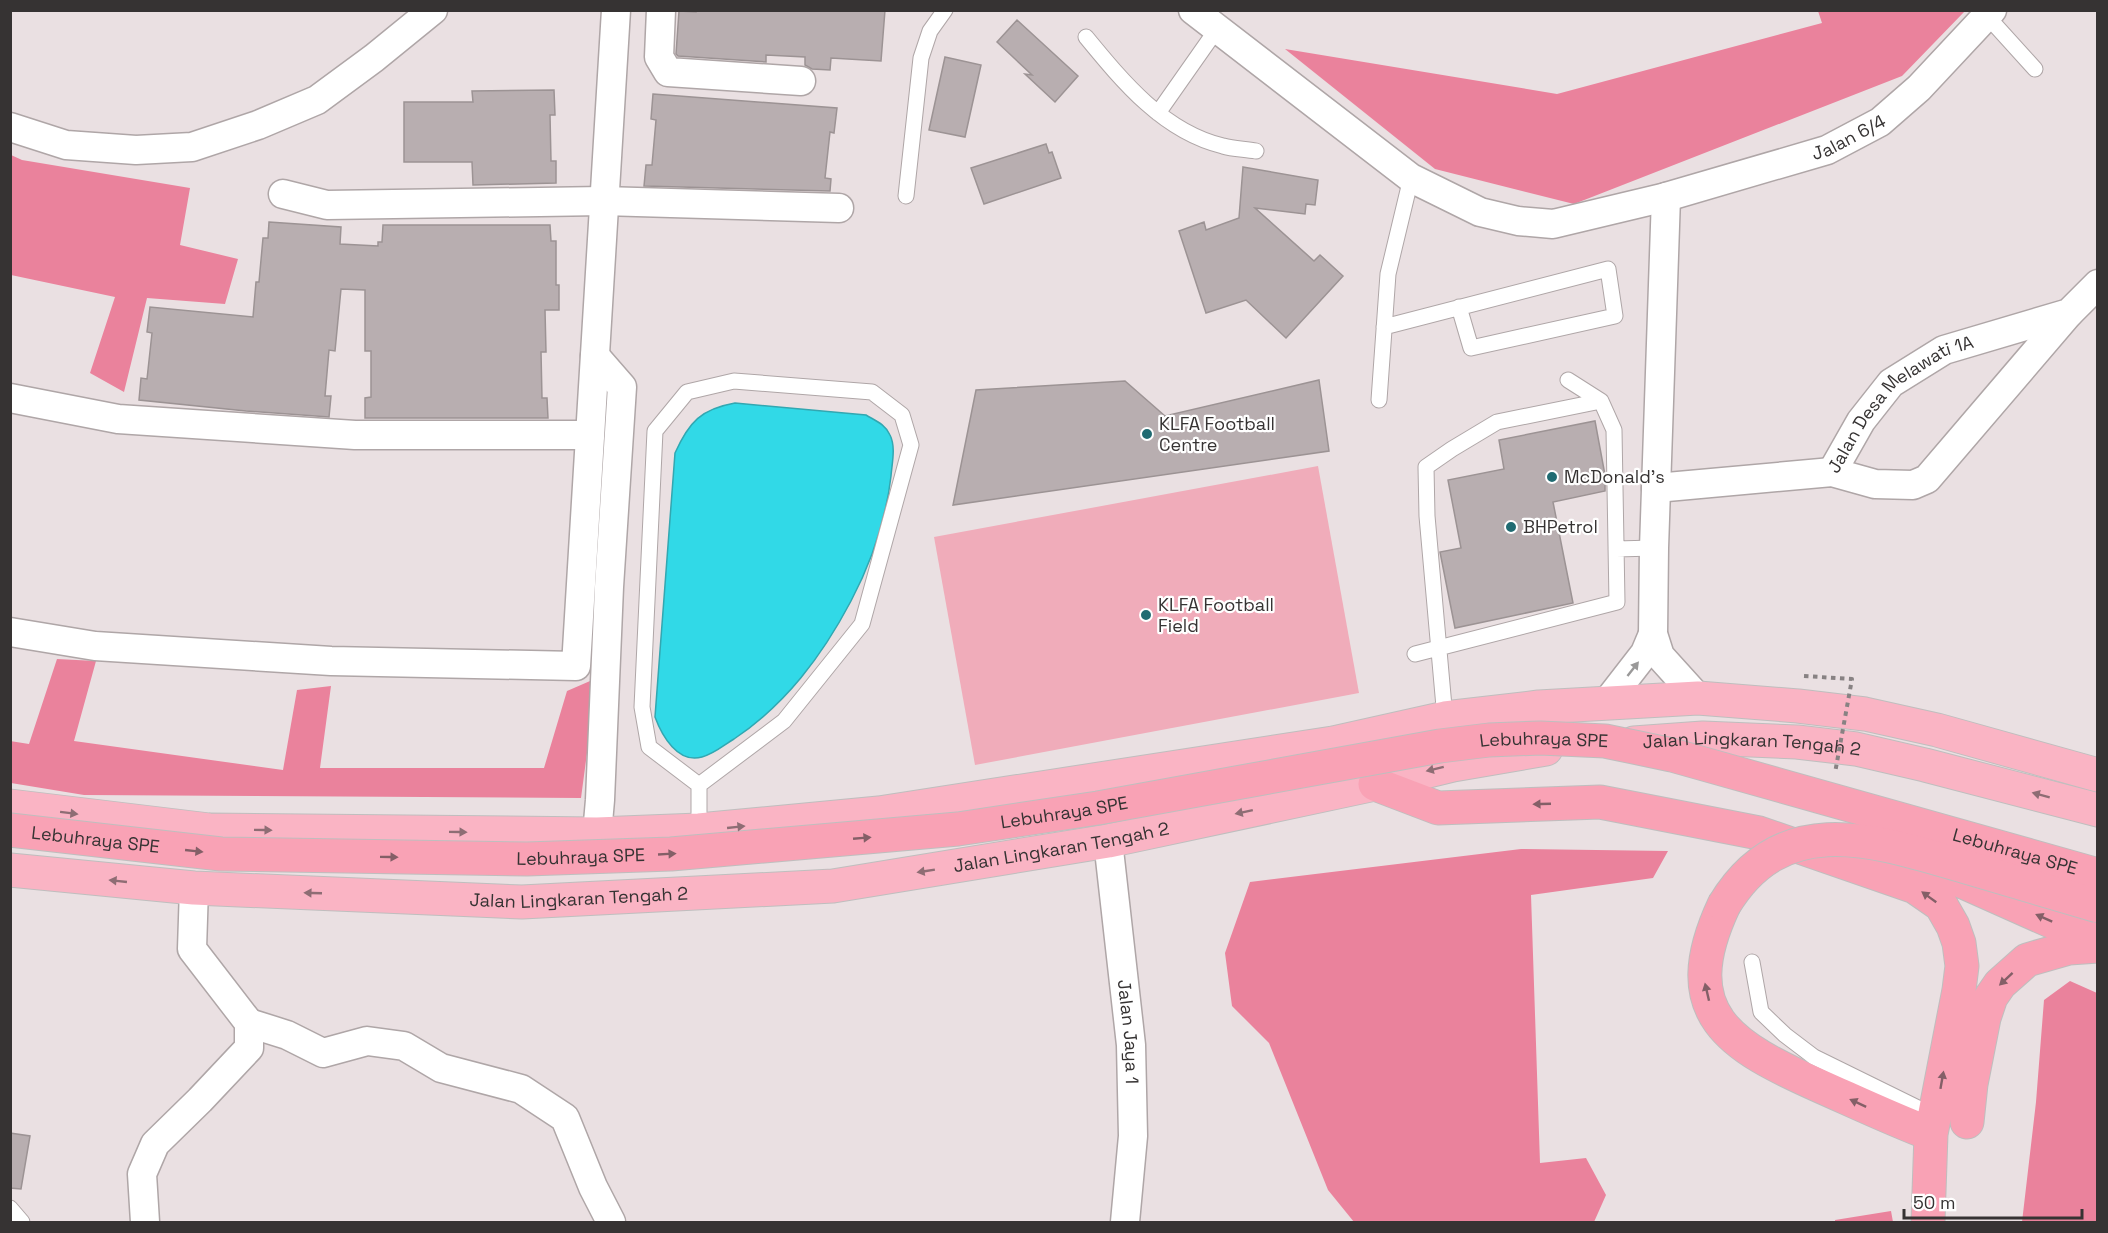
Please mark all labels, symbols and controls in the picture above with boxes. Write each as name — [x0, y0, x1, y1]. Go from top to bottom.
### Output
street label: Jalan 6/4 — [1809, 109, 1889, 165]
street label: Jalan Desa Melawati 1A — [1822, 330, 1976, 477]
place label: KLFA Football Centre — [1159, 412, 1275, 456]
marker: KLFA Football Centre — [1140, 427, 1154, 441]
place label: McDonald's — [1564, 465, 1665, 488]
marker: McDonald's — [1545, 470, 1559, 484]
place label: BHPetrol — [1523, 515, 1598, 538]
marker: BHPetrol — [1504, 520, 1518, 534]
place label: KLFA Football Field — [1158, 593, 1274, 637]
marker: KLFA Football Field — [1139, 608, 1153, 622]
one-way arrow — [1626, 662, 1638, 677]
street label: Lebuhraya SPE — [1478, 726, 1609, 752]
street label: Jalan Lingkaran Tengah 2 — [1642, 726, 1862, 760]
one-way arrow — [1425, 765, 1444, 775]
one-way arrow — [2032, 790, 2050, 800]
street label: Lebuhraya SPE — [999, 791, 1130, 833]
one-way arrow — [1532, 799, 1551, 809]
one-way arrow — [59, 808, 78, 817]
one-way arrow — [1235, 808, 1254, 817]
street label: Jalan Lingkaran Tengah 2 — [951, 816, 1171, 877]
street label: Lebuhraya SPE — [30, 821, 161, 858]
one-way arrow — [727, 822, 746, 832]
street label: Lebuhraya SPE — [1950, 823, 2080, 880]
one-way arrow — [253, 825, 272, 835]
one-way arrow — [448, 827, 467, 837]
one-way arrow — [852, 833, 871, 843]
street label: Lebuhraya SPE — [516, 843, 645, 870]
one-way arrow — [184, 846, 203, 856]
one-way arrow — [658, 849, 677, 858]
one-way arrow — [379, 852, 398, 862]
one-way arrow — [916, 866, 935, 875]
one-way arrow — [109, 876, 128, 886]
street label: Jalan Lingkaran Tengah 2 — [469, 881, 689, 913]
one-way arrow — [303, 889, 322, 898]
one-way arrow — [1922, 891, 1938, 903]
one-way arrow — [2036, 914, 2053, 923]
one-way arrow — [2000, 971, 2014, 985]
street label: Jalan Jaya 1 — [1113, 978, 1144, 1084]
one-way arrow — [1702, 982, 1711, 1001]
one-way arrow — [1938, 1070, 1947, 1089]
one-way arrow — [1849, 1099, 1866, 1108]
scale bar — [1904, 1182, 2082, 1220]
text: 50 m — [1913, 1191, 1955, 1214]

